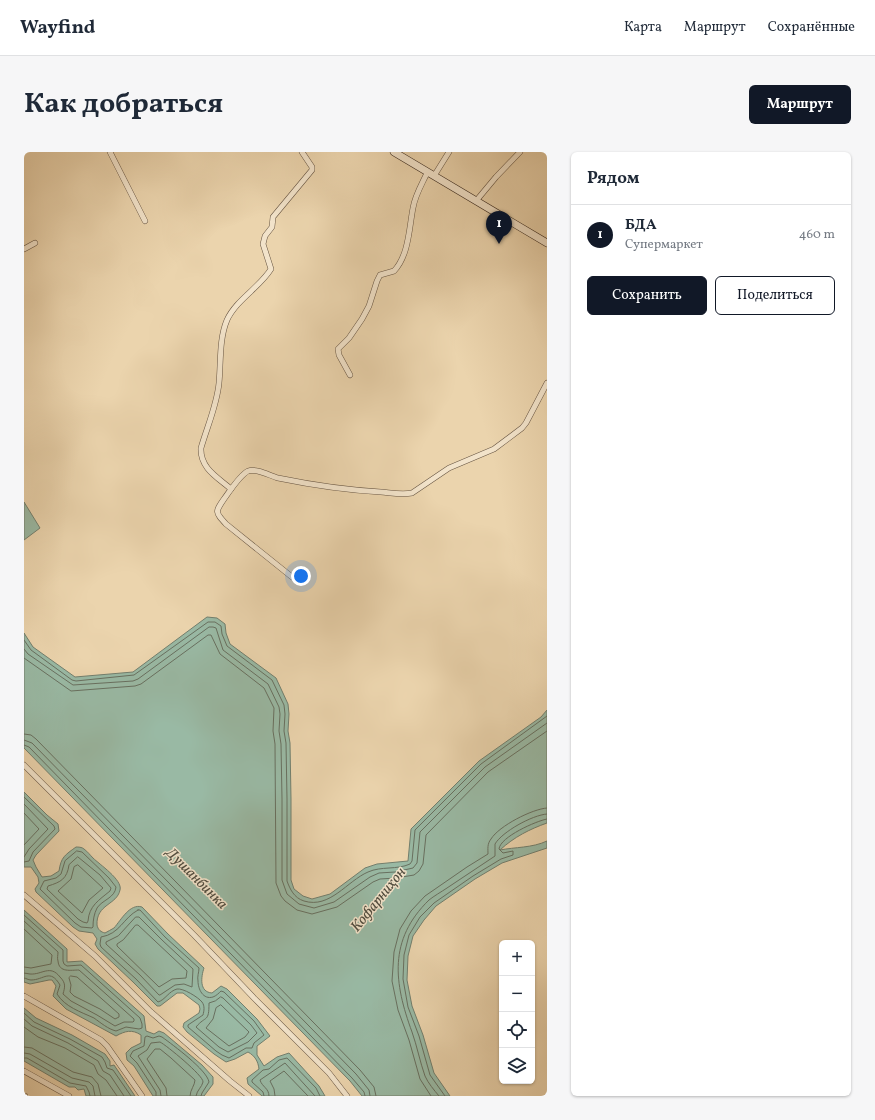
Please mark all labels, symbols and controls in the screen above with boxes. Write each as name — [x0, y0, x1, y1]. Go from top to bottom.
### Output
text: Wayfind — [20, 15, 95, 41]
text: Карта — [624, 18, 662, 37]
text: Маршрут — [684, 18, 746, 37]
text: Сохранённые — [768, 18, 855, 37]
text: Как добраться — [24, 85, 223, 124]
button: Маршрут — [749, 85, 851, 124]
text: Рядом — [587, 167, 640, 190]
pin: 1 — [486, 211, 512, 244]
text: БДА — [625, 215, 657, 236]
text: 1 — [597, 226, 603, 244]
text: 460 m — [799, 226, 835, 244]
text: Супермаркет — [625, 236, 703, 254]
button: Сохранить — [587, 276, 707, 315]
button: Поделиться — [715, 276, 835, 315]
your location — [291, 566, 311, 586]
water label: Душанбинка — [160, 843, 232, 915]
water label: Кофарниҳон — [346, 863, 412, 937]
map controls — [499, 940, 535, 1084]
button: + — [499, 940, 535, 976]
button: − — [499, 976, 535, 1012]
button: locate — [499, 1012, 535, 1048]
button: layers — [499, 1048, 535, 1084]

